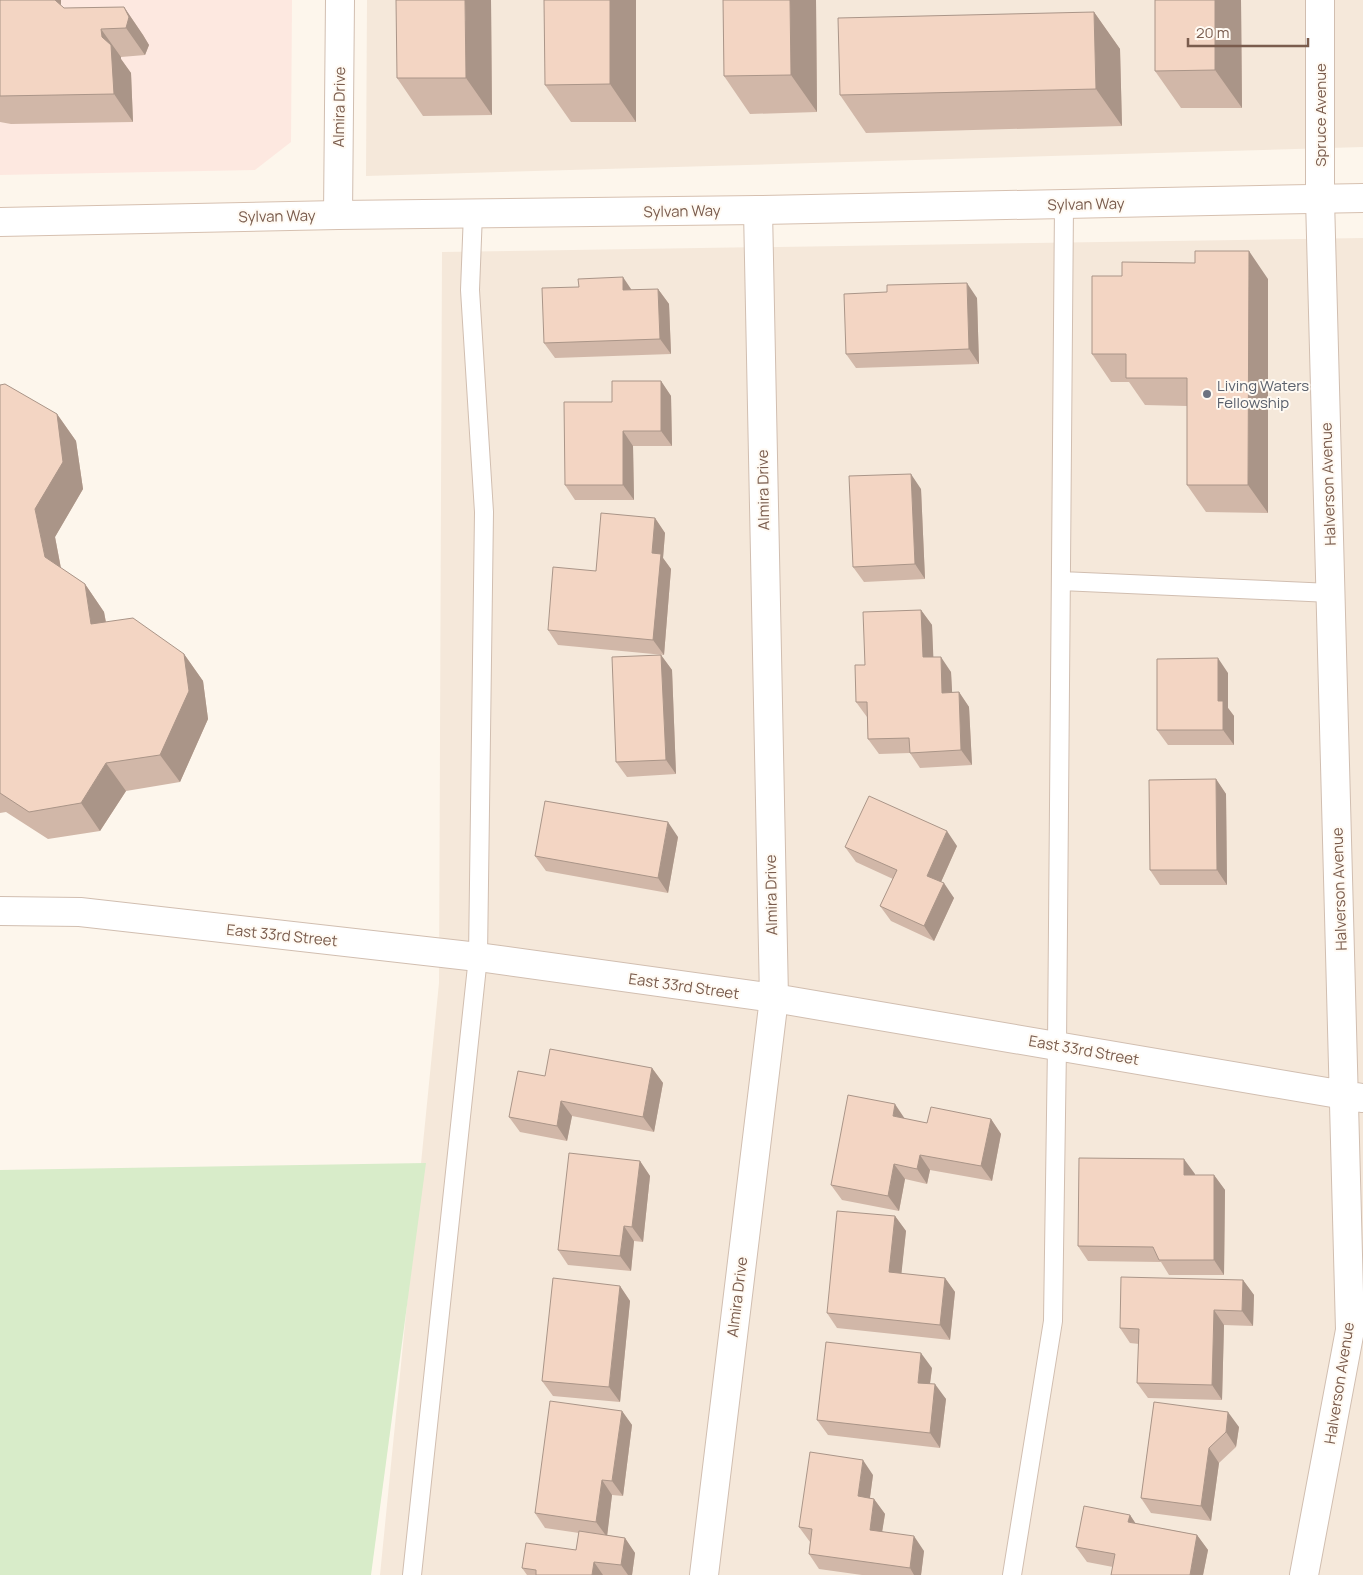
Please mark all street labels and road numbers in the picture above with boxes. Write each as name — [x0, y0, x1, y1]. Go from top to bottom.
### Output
street label: Spruce Avenue — [1310, 63, 1331, 167]
street label: Almira Drive — [328, 66, 350, 148]
street label: Sylvan Way — [1047, 193, 1125, 215]
street label: Sylvan Way — [643, 200, 721, 222]
street label: Sylvan Way — [238, 205, 316, 227]
street label: Halverson Avenue — [1315, 422, 1341, 546]
street label: Almira Drive — [752, 449, 774, 531]
street label: Halverson Avenue — [1326, 827, 1352, 951]
street label: Almira Drive — [760, 854, 782, 936]
street label: East 33rd Street — [225, 919, 339, 951]
street label: East 33rd Street — [627, 968, 741, 1004]
street label: East 33rd Street — [1027, 1030, 1141, 1070]
street label: Almira Drive — [722, 1255, 752, 1338]
street label: Halverson Avenue — [1319, 1320, 1359, 1446]

